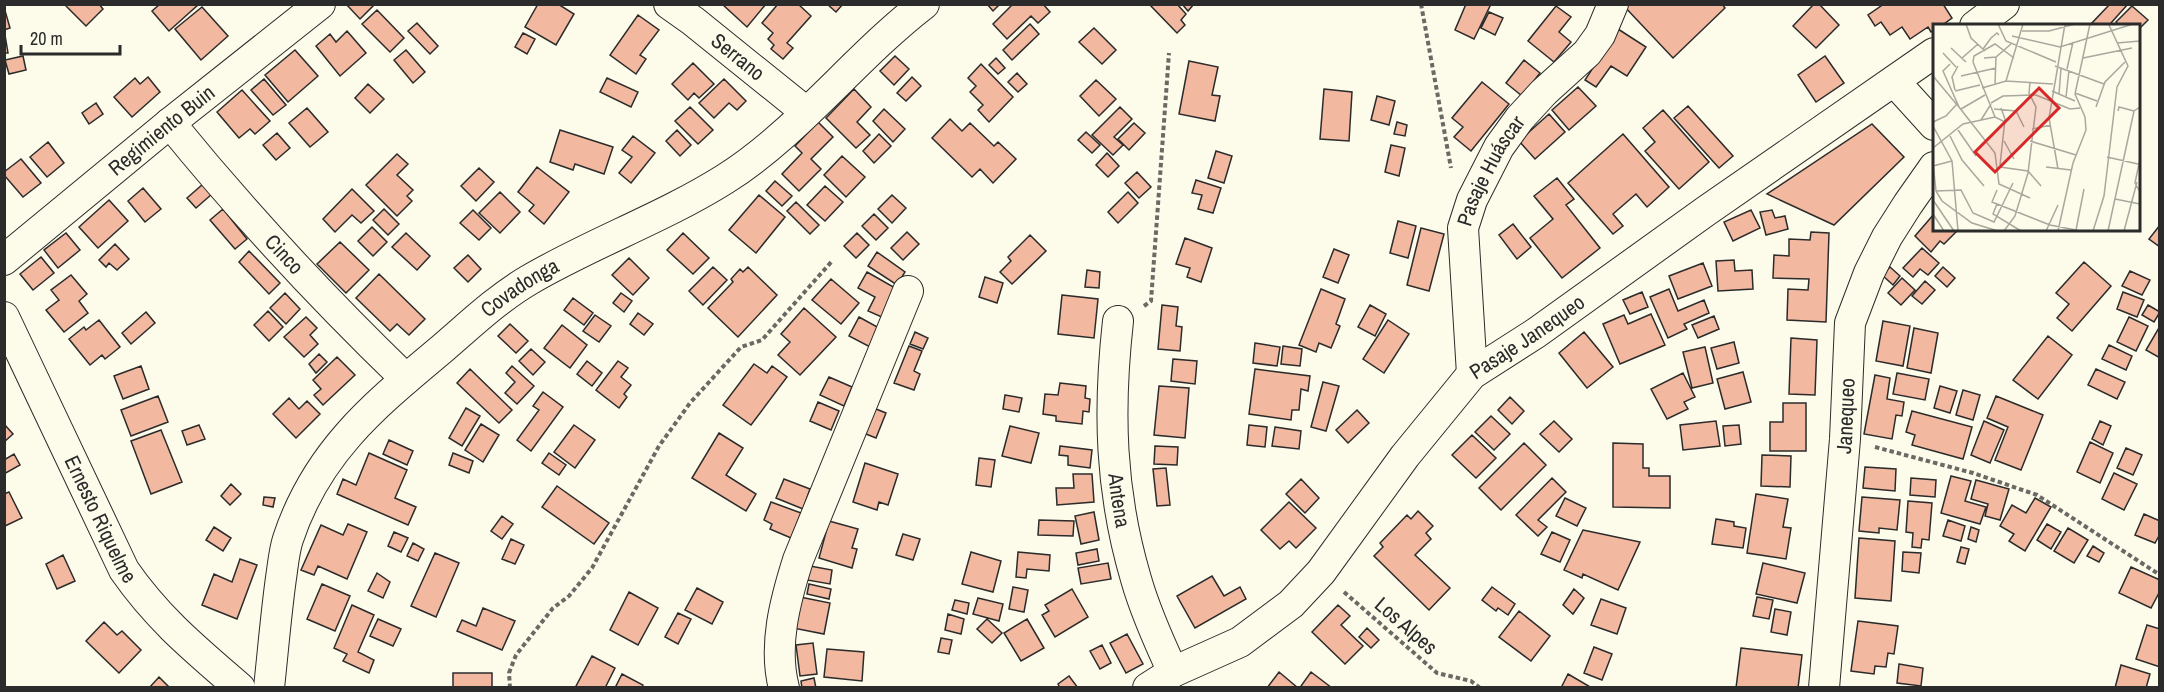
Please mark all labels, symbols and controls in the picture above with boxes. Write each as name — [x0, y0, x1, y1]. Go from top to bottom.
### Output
scale bar — [21, 18, 120, 56]
inset map — [1933, 24, 2140, 231]
text: 20 m — [30, 26, 63, 51]
street label: Serrano — [705, 26, 771, 87]
street label: Regimiento Buin — [102, 78, 221, 182]
street label: Pasaje Huáscar — [1450, 109, 1531, 230]
street label: Cinco — [258, 228, 310, 280]
street label: Covadonga — [474, 251, 564, 324]
street label: Pasaje Janequeo — [1464, 288, 1590, 386]
street label: Janequeo — [1829, 377, 1862, 455]
street label: Ernesto Riquelme — [58, 451, 144, 589]
street label: Antena — [1101, 471, 1138, 530]
street label: Los Alpes — [1369, 590, 1444, 661]

